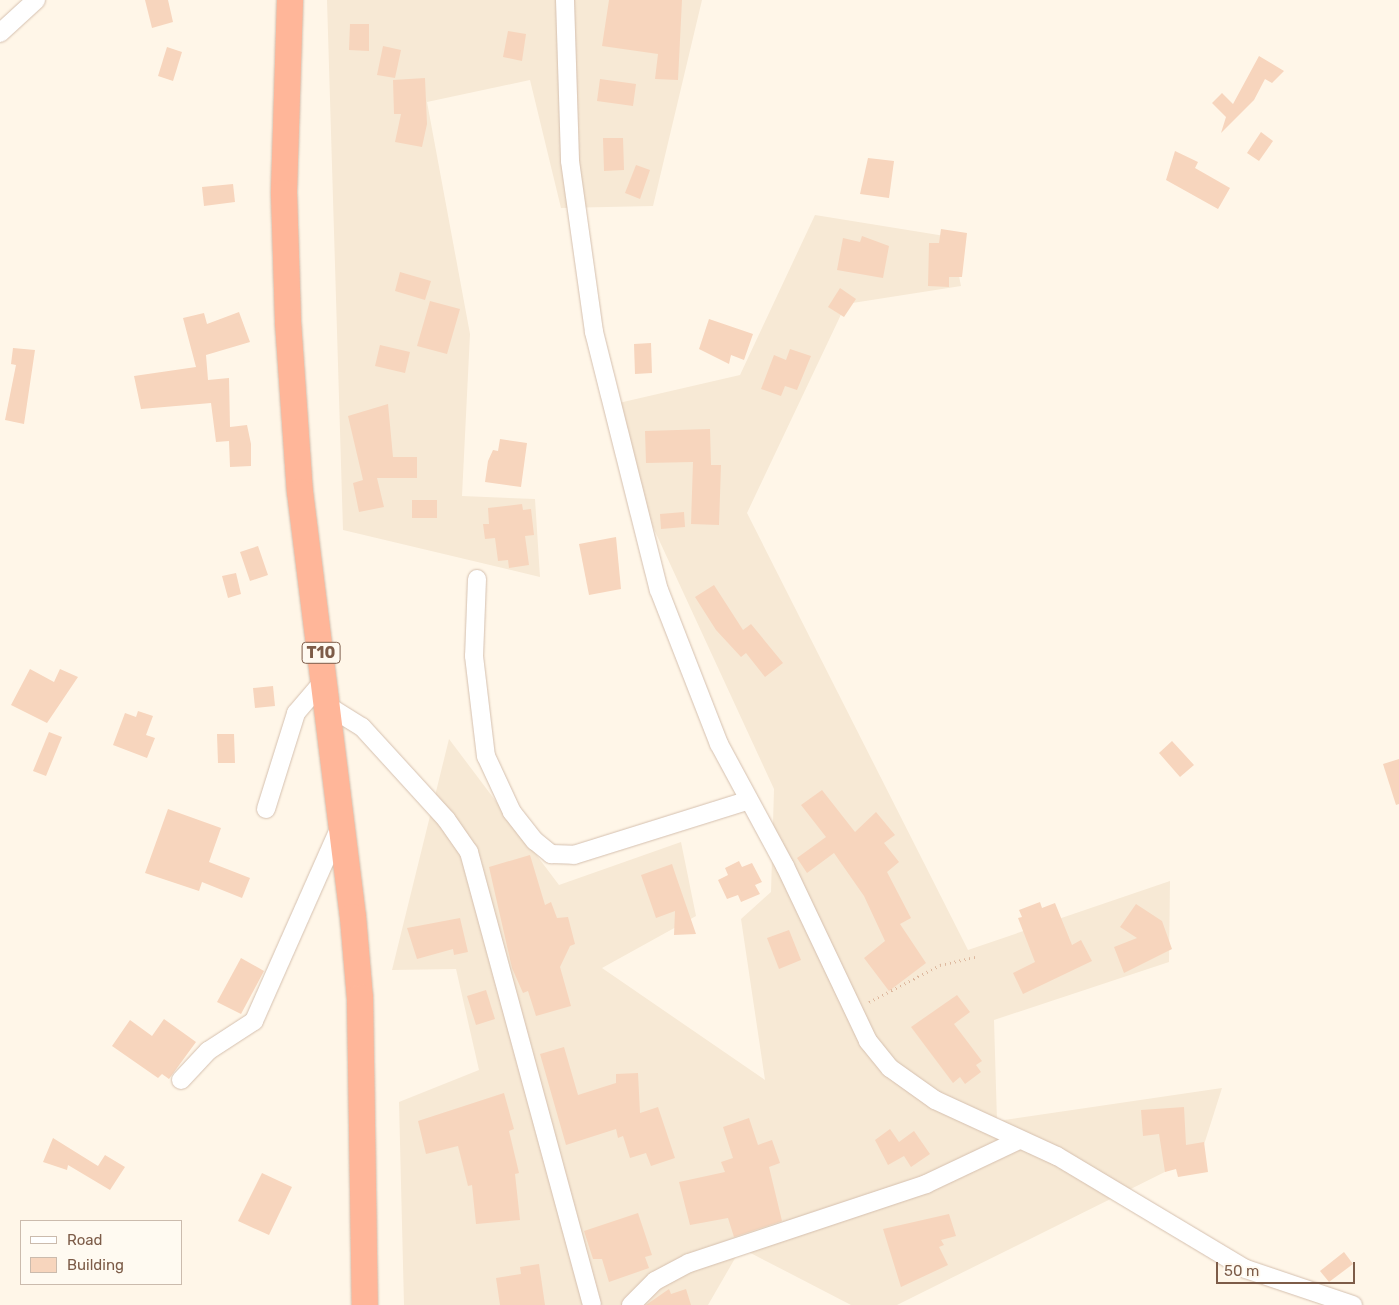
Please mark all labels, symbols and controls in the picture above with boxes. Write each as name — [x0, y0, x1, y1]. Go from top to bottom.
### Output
road number: T10 — [301, 640, 341, 666]
legend — [20, 1220, 182, 1285]
text: Road — [67, 1231, 103, 1249]
scale bar — [1219, 1252, 1358, 1284]
text: Building — [67, 1256, 124, 1274]
text: 50 m — [1224, 1262, 1259, 1280]

